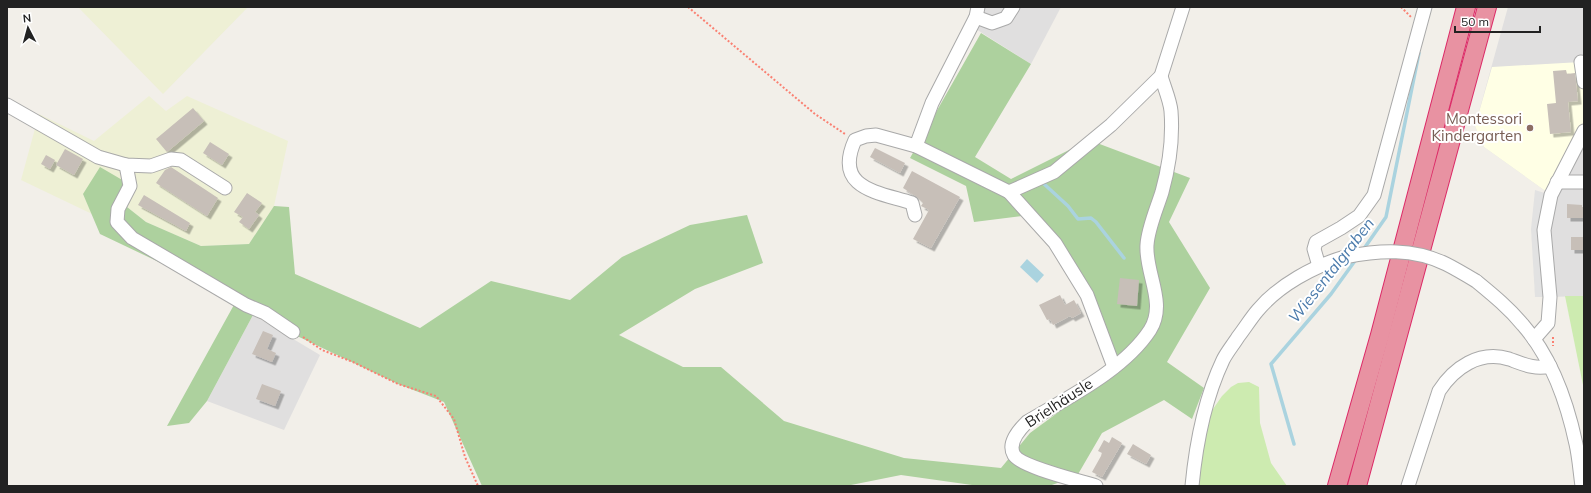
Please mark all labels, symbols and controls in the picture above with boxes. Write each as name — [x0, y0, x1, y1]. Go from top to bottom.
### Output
north arrow — [8, 8, 48, 48]
scale bar — [1455, 8, 1540, 34]
text: N — [22, 11, 32, 25]
text: 50 m — [1461, 14, 1489, 29]
place label: Montessori Kindergarten — [1432, 109, 1522, 145]
marker: Montessori Kindergarten — [1525, 123, 1535, 133]
water label: Wiesentalgraben — [1284, 213, 1378, 327]
street label: Brielhäusle — [1021, 374, 1096, 431]

